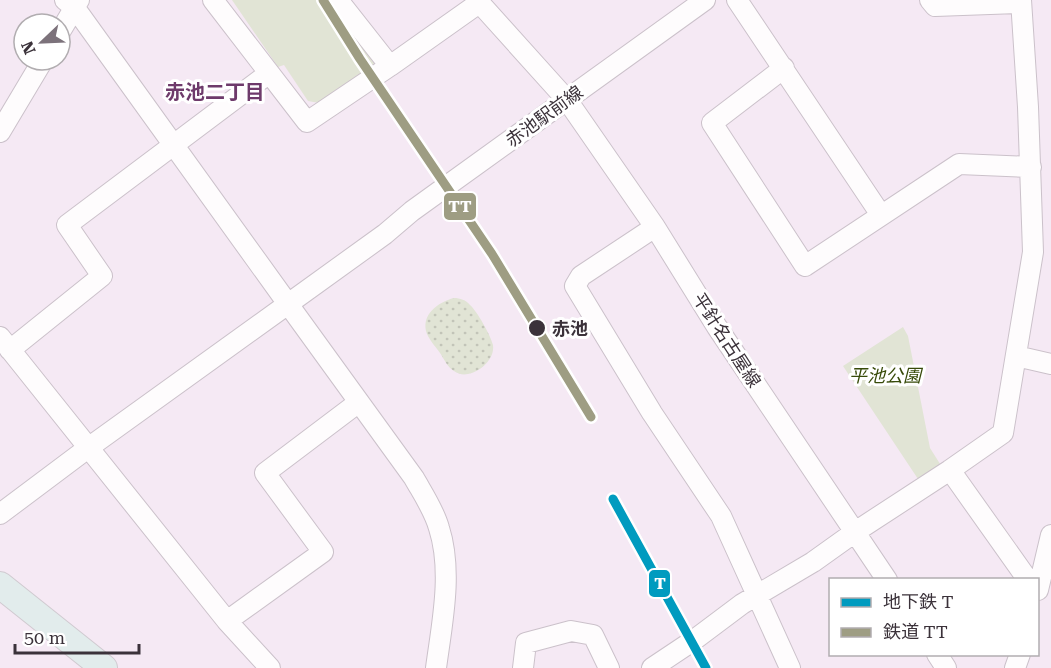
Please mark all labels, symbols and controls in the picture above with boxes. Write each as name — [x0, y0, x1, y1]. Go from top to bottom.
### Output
north arrow — [12, 12, 72, 72]
text: N — [17, 38, 40, 57]
district label: 赤池二丁目 — [165, 80, 265, 104]
street label: 赤池駅前線 — [501, 81, 587, 151]
line badge: TT — [443, 192, 477, 221]
text: TT — [448, 197, 472, 216]
street label: 平針名古屋線 — [689, 289, 765, 391]
marker: 赤池 — [527, 318, 547, 338]
place label: 赤池 — [552, 318, 588, 339]
park label: 平池公園 — [849, 365, 924, 386]
line badge: T — [648, 569, 671, 598]
text: T — [654, 574, 666, 593]
legend — [829, 578, 1039, 656]
text: 地下鉄 T — [883, 591, 954, 612]
scale bar — [15, 617, 140, 655]
text: 鉄道 TT — [883, 621, 948, 642]
text: 50 m — [24, 627, 65, 648]

